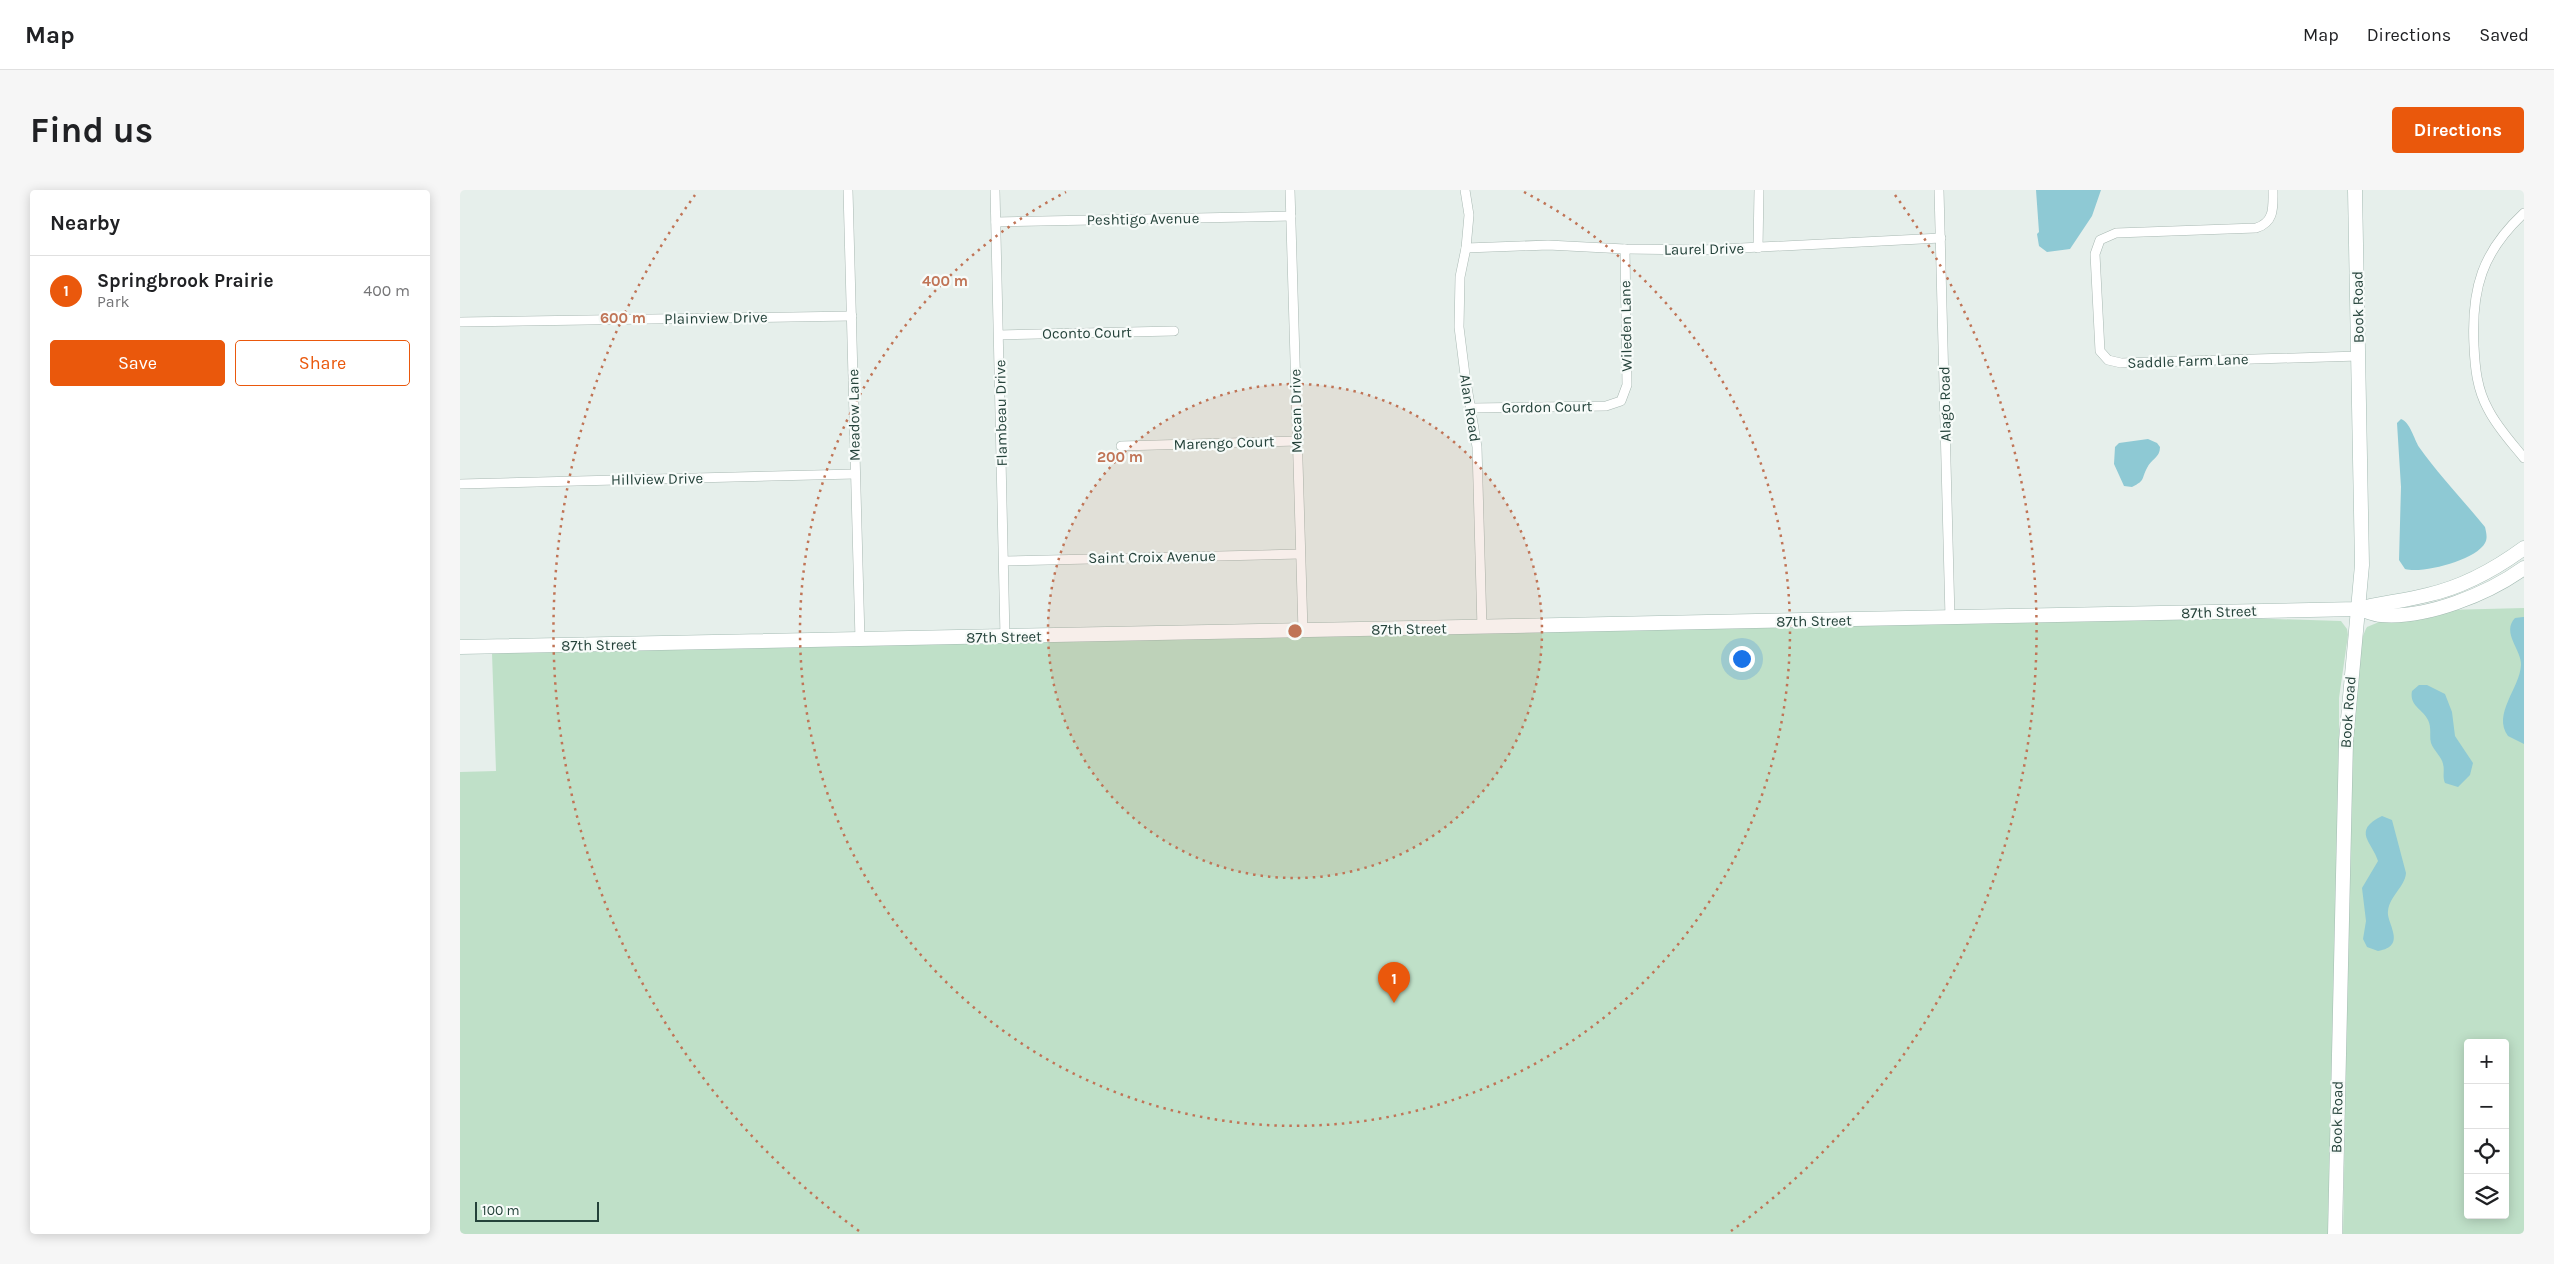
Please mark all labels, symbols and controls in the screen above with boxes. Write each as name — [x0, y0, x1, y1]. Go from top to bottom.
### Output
text: Map — [25, 21, 75, 49]
text: Map — [2303, 24, 2339, 46]
text: Directions — [2367, 24, 2451, 46]
text: Saved — [2479, 24, 2529, 46]
button: Directions — [2392, 107, 2524, 153]
text: Find us — [30, 110, 153, 151]
street label: Peshtigo Avenue — [1087, 209, 1199, 229]
text: Nearby — [50, 211, 120, 235]
street label: Laurel Drive — [1664, 239, 1744, 259]
text: Springbrook Prairie — [97, 270, 274, 292]
street label: Book Road — [2348, 271, 2368, 343]
text: 400 m — [922, 272, 968, 290]
street label: Wileden Lane — [1616, 280, 1636, 372]
text: 1 — [63, 281, 69, 300]
text: 400 m — [363, 281, 410, 300]
text: Park — [97, 292, 129, 311]
street label: Plainview Drive — [664, 308, 768, 328]
text: 600 m — [600, 309, 646, 327]
street label: Oconto Court — [1042, 323, 1132, 343]
button: Save — [50, 340, 225, 386]
button: Share — [235, 340, 410, 386]
street label: Saddle Farm Lane — [2127, 350, 2249, 372]
street label: Flambeau Drive — [991, 359, 1011, 467]
street label: Alago Road — [1935, 366, 1955, 442]
street label: Meadow Lane — [844, 369, 864, 461]
street label: Mecan Drive — [1286, 369, 1306, 453]
street label: Alan Road — [1456, 373, 1484, 443]
street label: Gordon Court — [1502, 397, 1593, 417]
street label: Marengo Court — [1173, 432, 1275, 454]
text: 200 m — [1097, 448, 1143, 466]
street label: Hillview Drive — [611, 469, 703, 489]
street label: Saint Croix Avenue — [1088, 547, 1216, 567]
street label: 87th Street — [2181, 602, 2257, 622]
street label: 87th Street — [1776, 611, 1852, 631]
street label: 87th Street — [1371, 619, 1447, 639]
centre of rings — [1286, 622, 1304, 640]
street label: 87th Street — [966, 627, 1042, 647]
street label: 87th Street — [561, 635, 637, 655]
your location — [1729, 646, 1755, 672]
street label: Book Road — [2337, 675, 2359, 749]
pin: 1 — [1378, 962, 1410, 1003]
map controls — [2464, 1039, 2509, 1219]
button: + — [2464, 1039, 2509, 1084]
street label: Book Road — [2327, 1081, 2347, 1153]
button: − — [2464, 1084, 2509, 1129]
button: locate — [2464, 1129, 2509, 1174]
button: layers — [2464, 1174, 2509, 1219]
scale bar — [475, 1199, 599, 1222]
text: 100 m — [482, 1202, 520, 1219]

